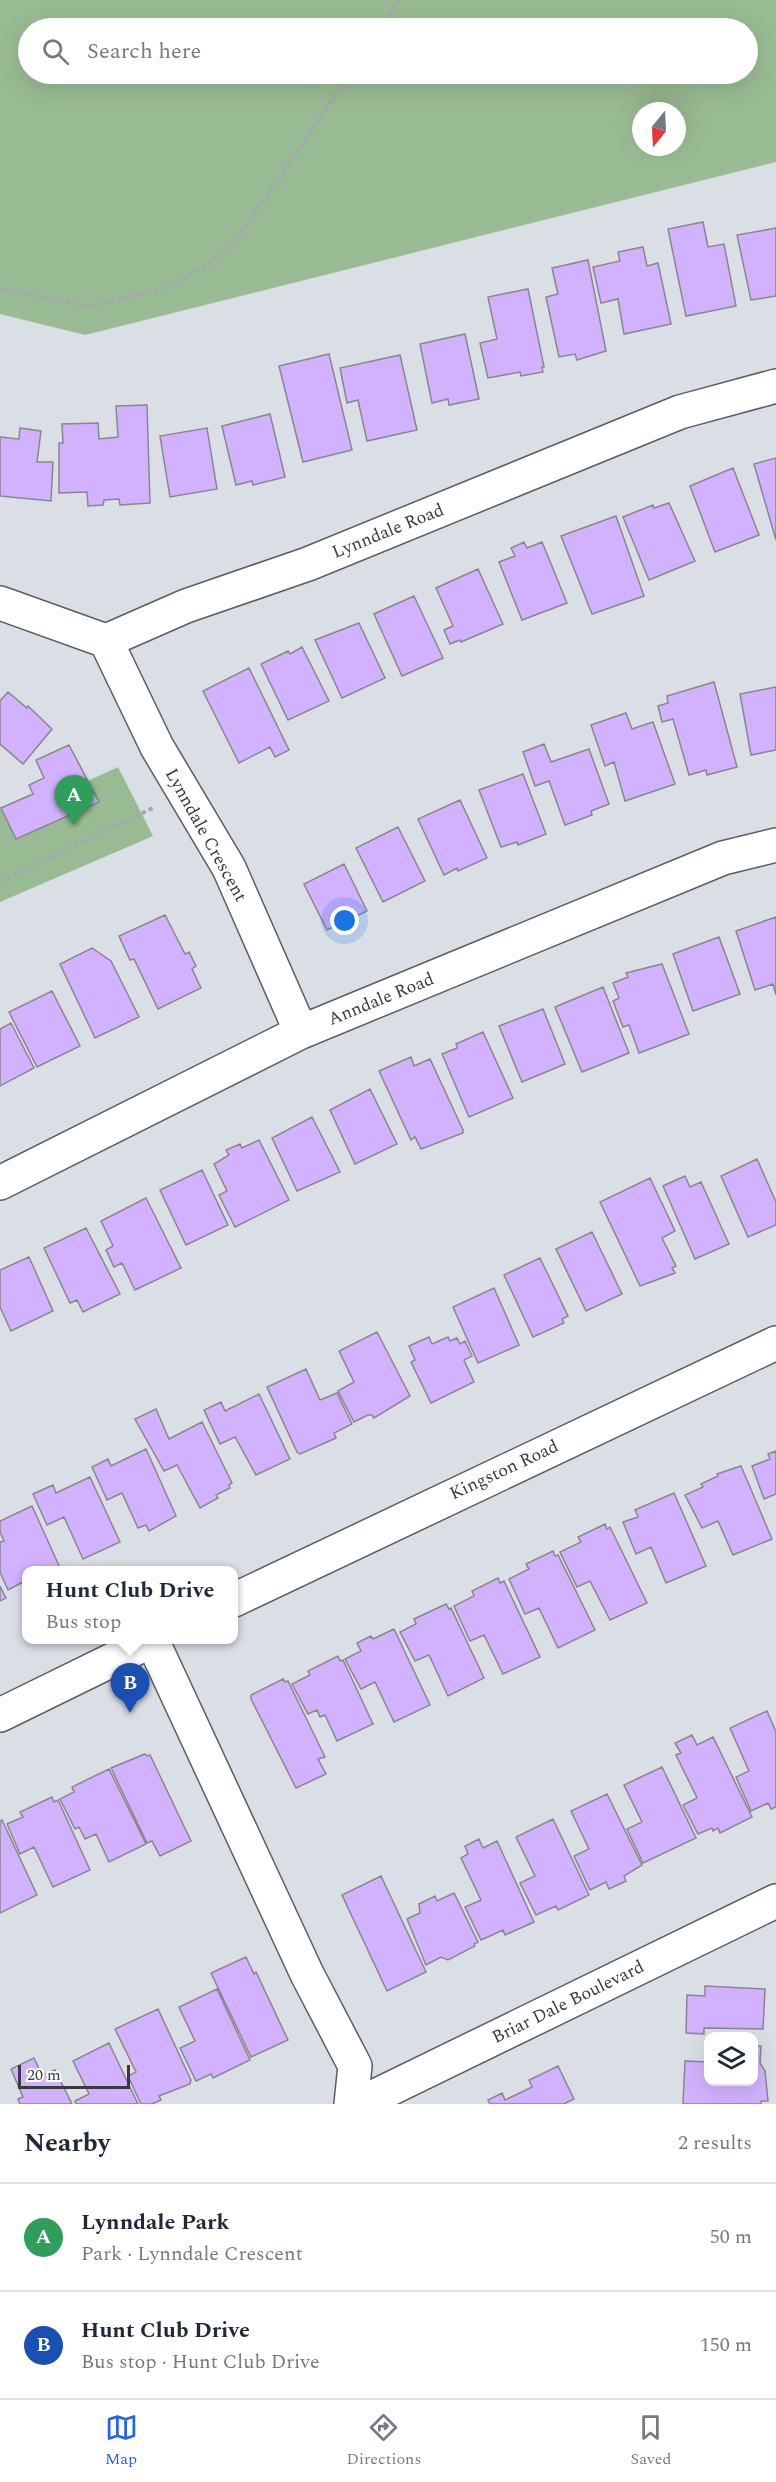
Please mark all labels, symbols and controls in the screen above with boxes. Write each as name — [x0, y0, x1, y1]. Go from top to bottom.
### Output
search box — [18, 18, 758, 84]
icon: search — [39, 35, 72, 68]
text: Search here — [87, 35, 201, 68]
north arrow — [632, 102, 686, 156]
street label: Lynndale Road — [328, 496, 448, 566]
street label: Lynndale Crescent — [158, 763, 254, 907]
pin: A — [54, 776, 94, 825]
your location — [330, 906, 359, 935]
street label: Anndale Road — [324, 965, 438, 1033]
street label: Kingston Road — [445, 1433, 563, 1507]
popup — [22, 1566, 238, 1644]
text: Hunt Club Drive — [46, 1574, 214, 1607]
text: Bus stop — [46, 1607, 121, 1637]
pin: B — [110, 1664, 150, 1713]
street label: Briar Dale Boulevard — [487, 1953, 649, 2051]
map controls — [704, 2032, 758, 2086]
button: layers — [704, 2032, 758, 2086]
scale bar — [18, 2062, 130, 2090]
text: 20 m — [27, 2063, 61, 2087]
text: Nearby — [24, 2123, 110, 2163]
text: 2 results — [678, 2128, 752, 2158]
text: Lynndale Park — [81, 2206, 230, 2239]
text: A — [36, 2222, 51, 2252]
text: 50 m — [710, 2222, 752, 2252]
text: Park · Lynndale Crescent — [81, 2239, 303, 2269]
text: Hunt Club Drive — [81, 2314, 250, 2347]
text: B — [36, 2330, 51, 2360]
text: 150 m — [700, 2330, 752, 2360]
text: Bus stop · Hunt Club Drive — [81, 2347, 320, 2377]
tab: Map — [105, 2411, 138, 2471]
tab: Directions — [347, 2411, 421, 2471]
tab: Saved — [630, 2411, 671, 2471]

